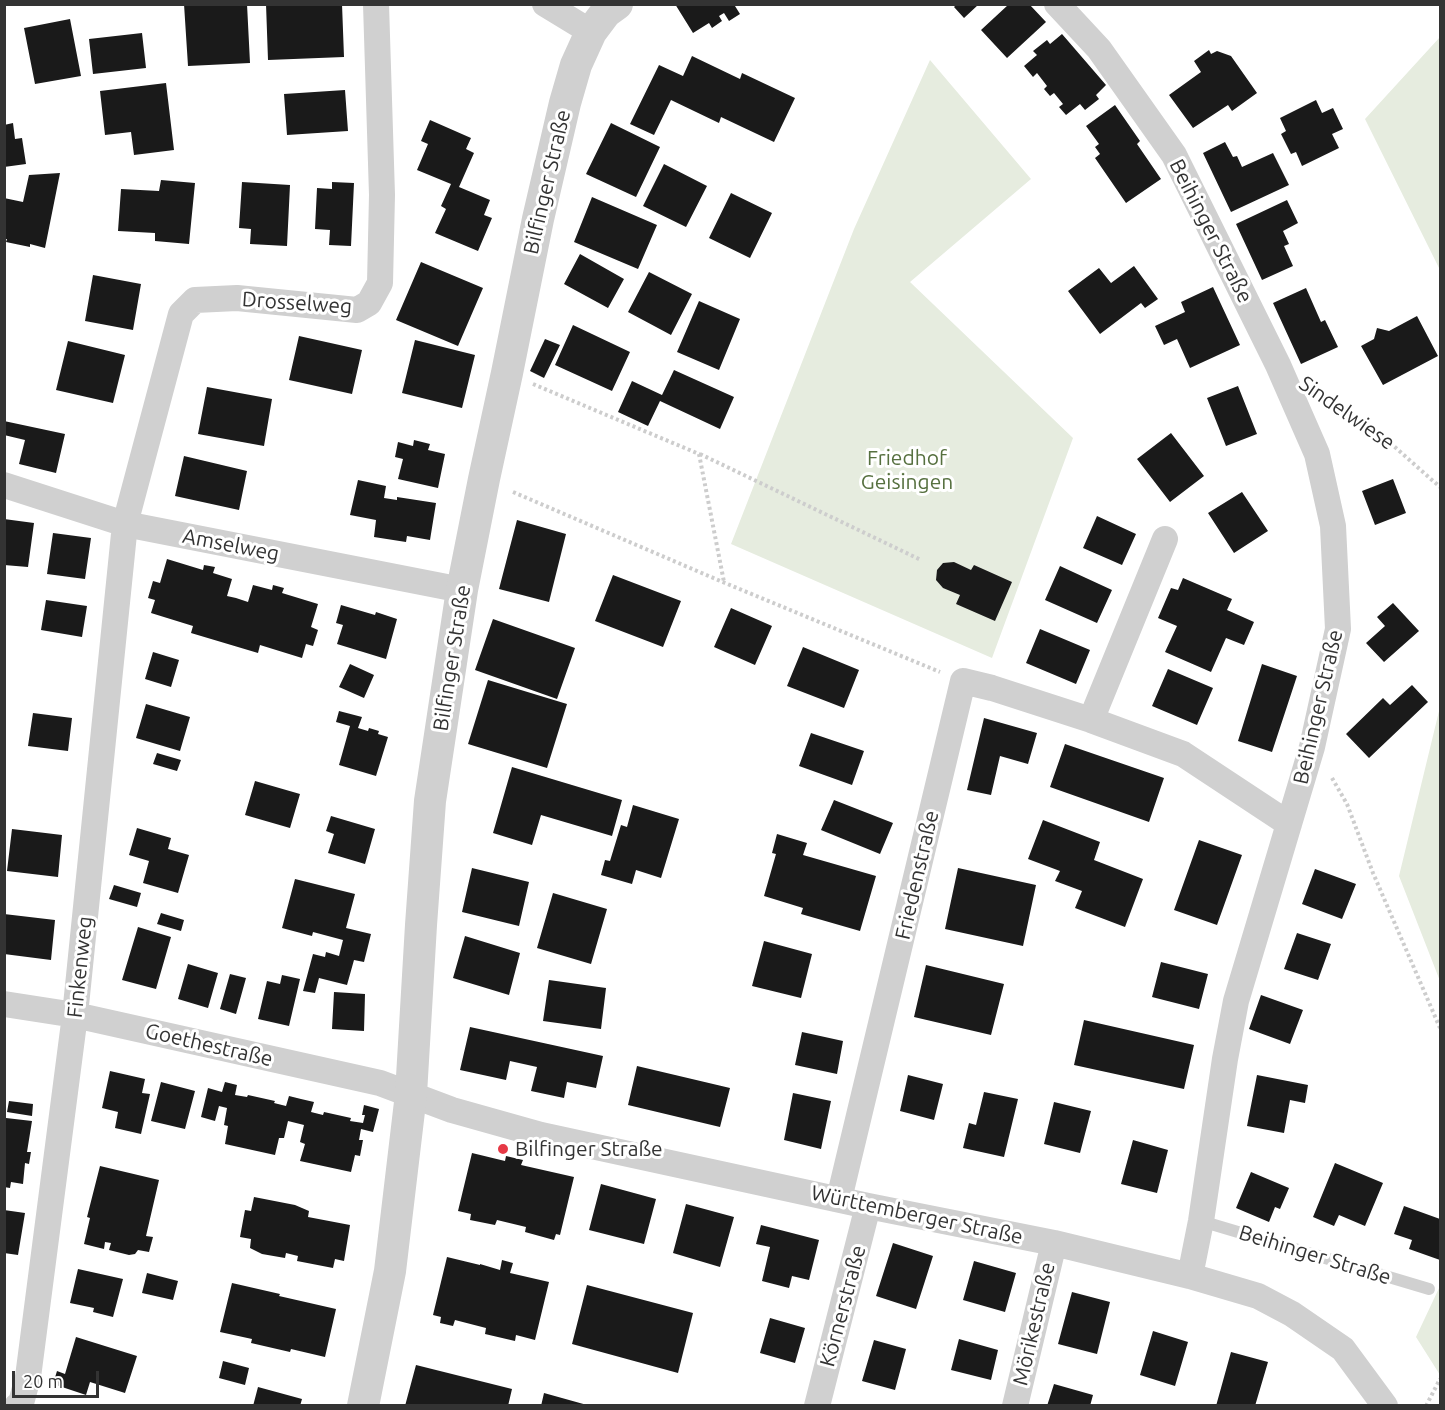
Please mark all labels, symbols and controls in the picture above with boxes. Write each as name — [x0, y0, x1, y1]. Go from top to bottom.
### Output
street label: Bilfinger Straße — [518, 107, 576, 257]
street label: Beihinger Straße — [1164, 155, 1258, 307]
street label: Drosselweg — [241, 287, 353, 319]
street label: Sindelwiese — [1294, 371, 1400, 455]
park label: Friedhof Geisingen — [861, 445, 953, 495]
street label: Amselweg — [181, 523, 281, 567]
street label: Bilfinger Straße — [428, 583, 476, 733]
street label: Beihinger Straße — [1288, 627, 1348, 787]
street label: Friedenstraße — [890, 808, 944, 942]
street label: Finkenweg — [62, 915, 98, 1019]
street label: Goethestraße — [143, 1018, 275, 1072]
place label: Bilfinger Straße — [515, 1136, 663, 1162]
marker: Bilfinger Straße — [496, 1142, 510, 1156]
street label: Württemberger Straße — [809, 1180, 1025, 1250]
street label: Beihinger Straße — [1236, 1220, 1394, 1290]
street label: Körnerstraße — [815, 1243, 871, 1369]
street label: Mörikestraße — [1008, 1260, 1060, 1388]
scale bar — [15, 1359, 102, 1397]
text: 20 m — [23, 1371, 63, 1391]

